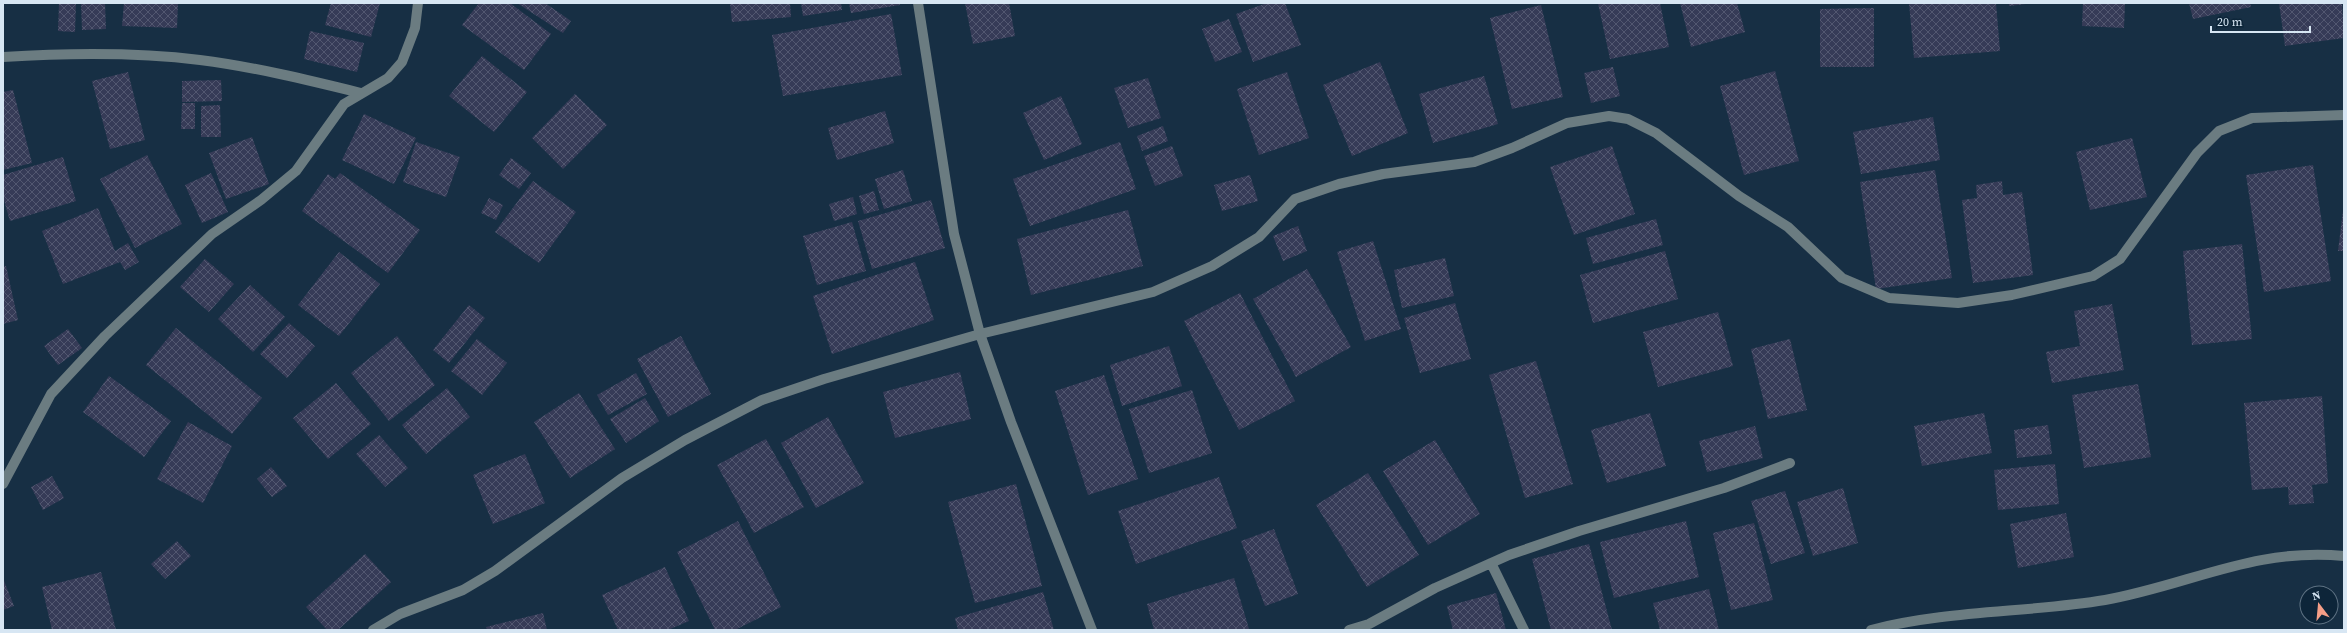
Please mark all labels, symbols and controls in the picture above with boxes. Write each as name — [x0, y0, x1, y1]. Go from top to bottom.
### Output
scale bar — [2211, 8, 2310, 34]
text: 20 m — [2217, 14, 2243, 30]
north arrow — [2299, 585, 2339, 625]
text: N — [2310, 588, 2322, 604]

